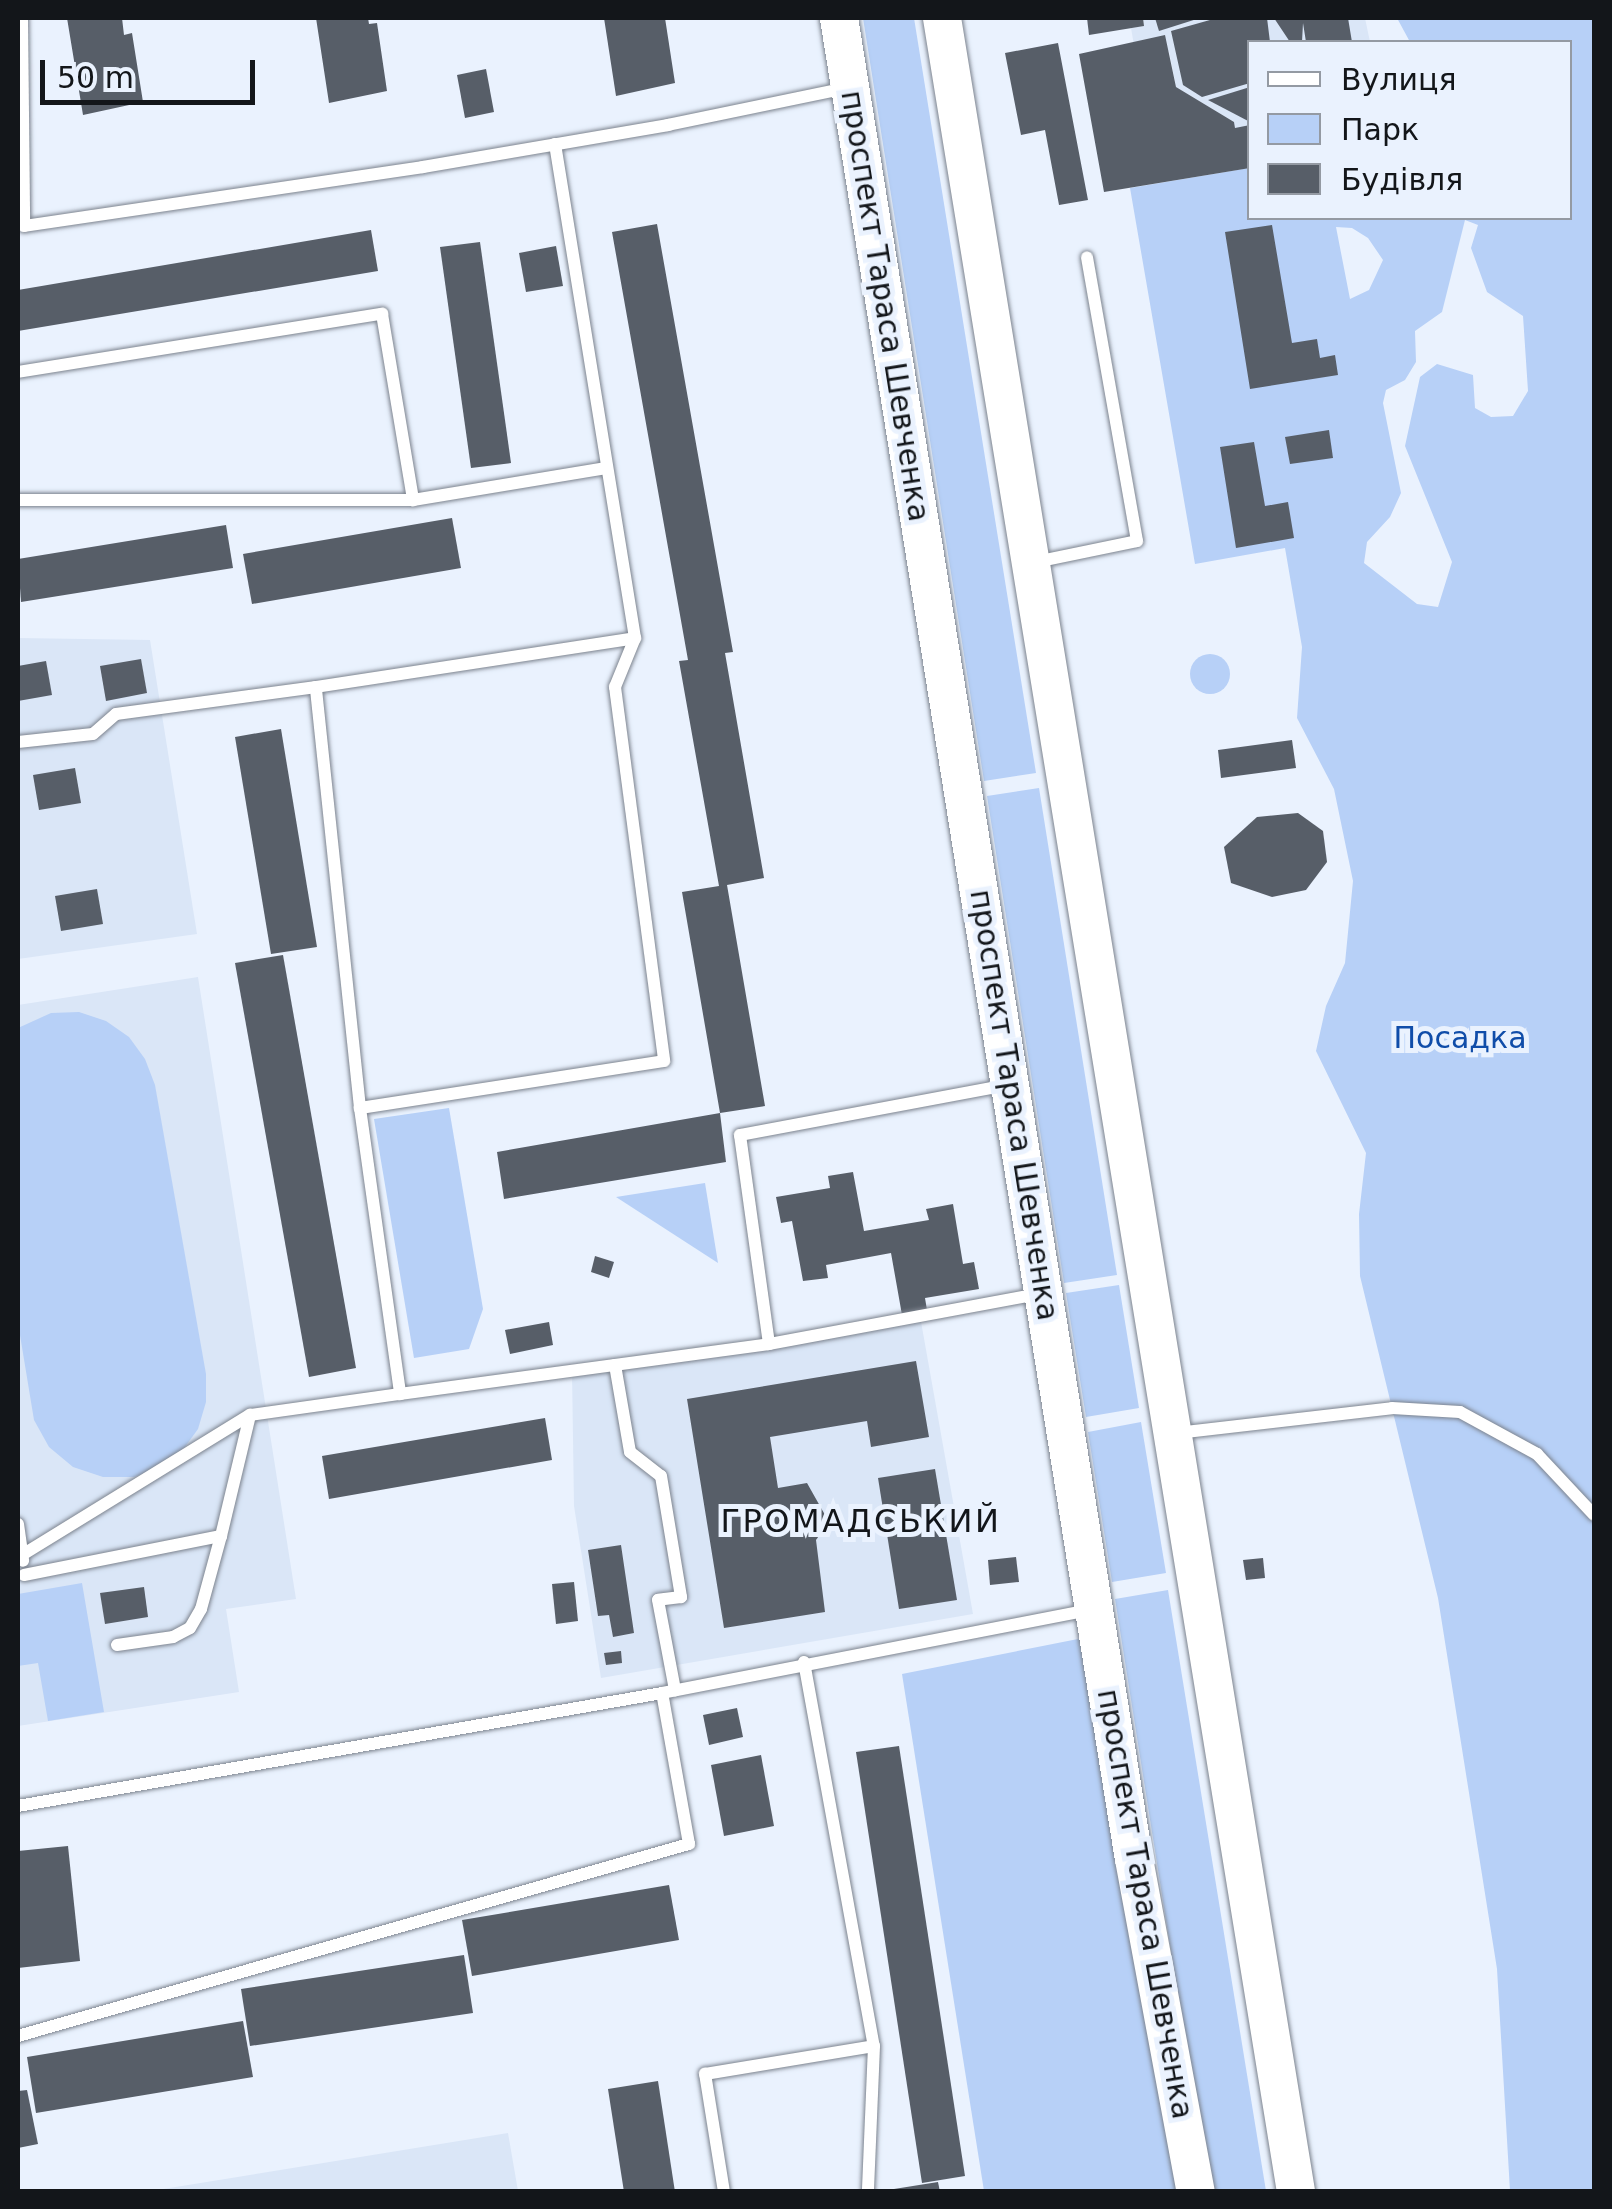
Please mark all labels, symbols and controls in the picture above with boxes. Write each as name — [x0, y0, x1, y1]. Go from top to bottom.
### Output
scale bar — [45, 40, 260, 102]
legend — [1247, 40, 1572, 220]
text: 50 m — [57, 60, 134, 95]
text: Вулиця — [1341, 62, 1456, 97]
street label: проспект Тараса Шевченка — [833, 88, 937, 524]
text: Парк — [1341, 112, 1419, 147]
text: Будівля — [1341, 162, 1463, 197]
street label: проспект Тараса Шевченка — [962, 887, 1066, 1323]
park label: Посадка — [1393, 1020, 1527, 1056]
district label: ГРОМАДСЬКИЙ — [721, 1502, 1001, 1540]
street label: проспект Тараса Шевченка — [1089, 1686, 1201, 2122]

